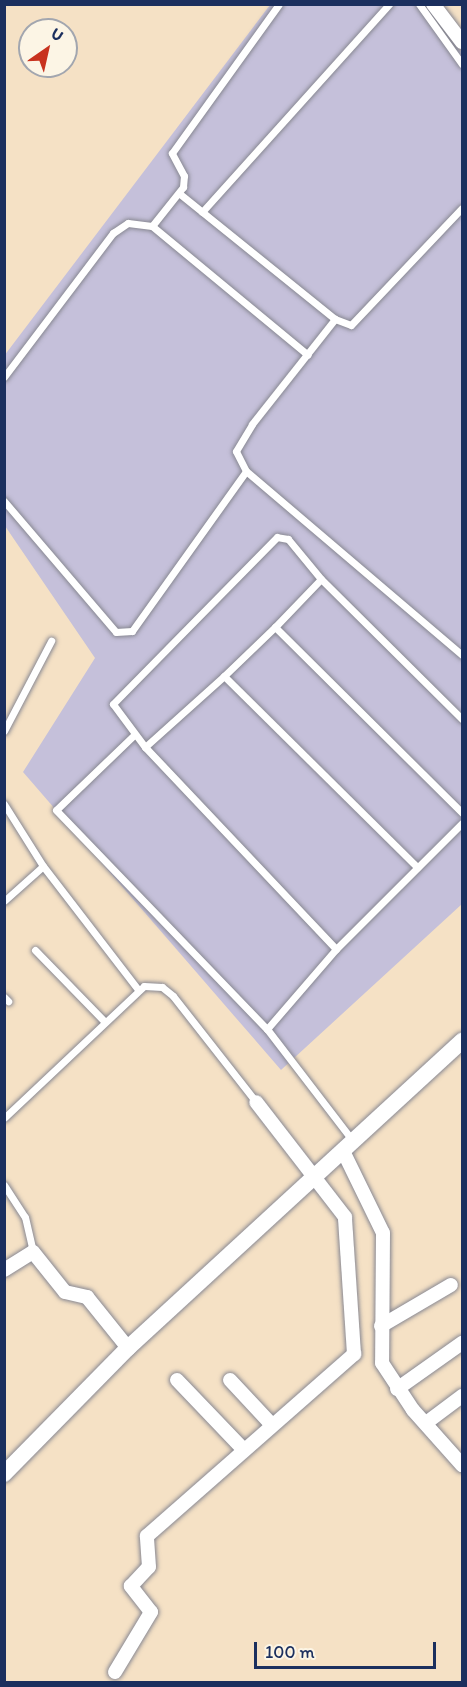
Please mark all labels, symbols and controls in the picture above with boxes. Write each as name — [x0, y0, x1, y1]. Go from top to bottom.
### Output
north arrow — [18, 18, 78, 78]
text: U — [48, 23, 67, 45]
scale bar — [257, 1630, 438, 1668]
text: 100 m — [265, 1641, 315, 1663]

